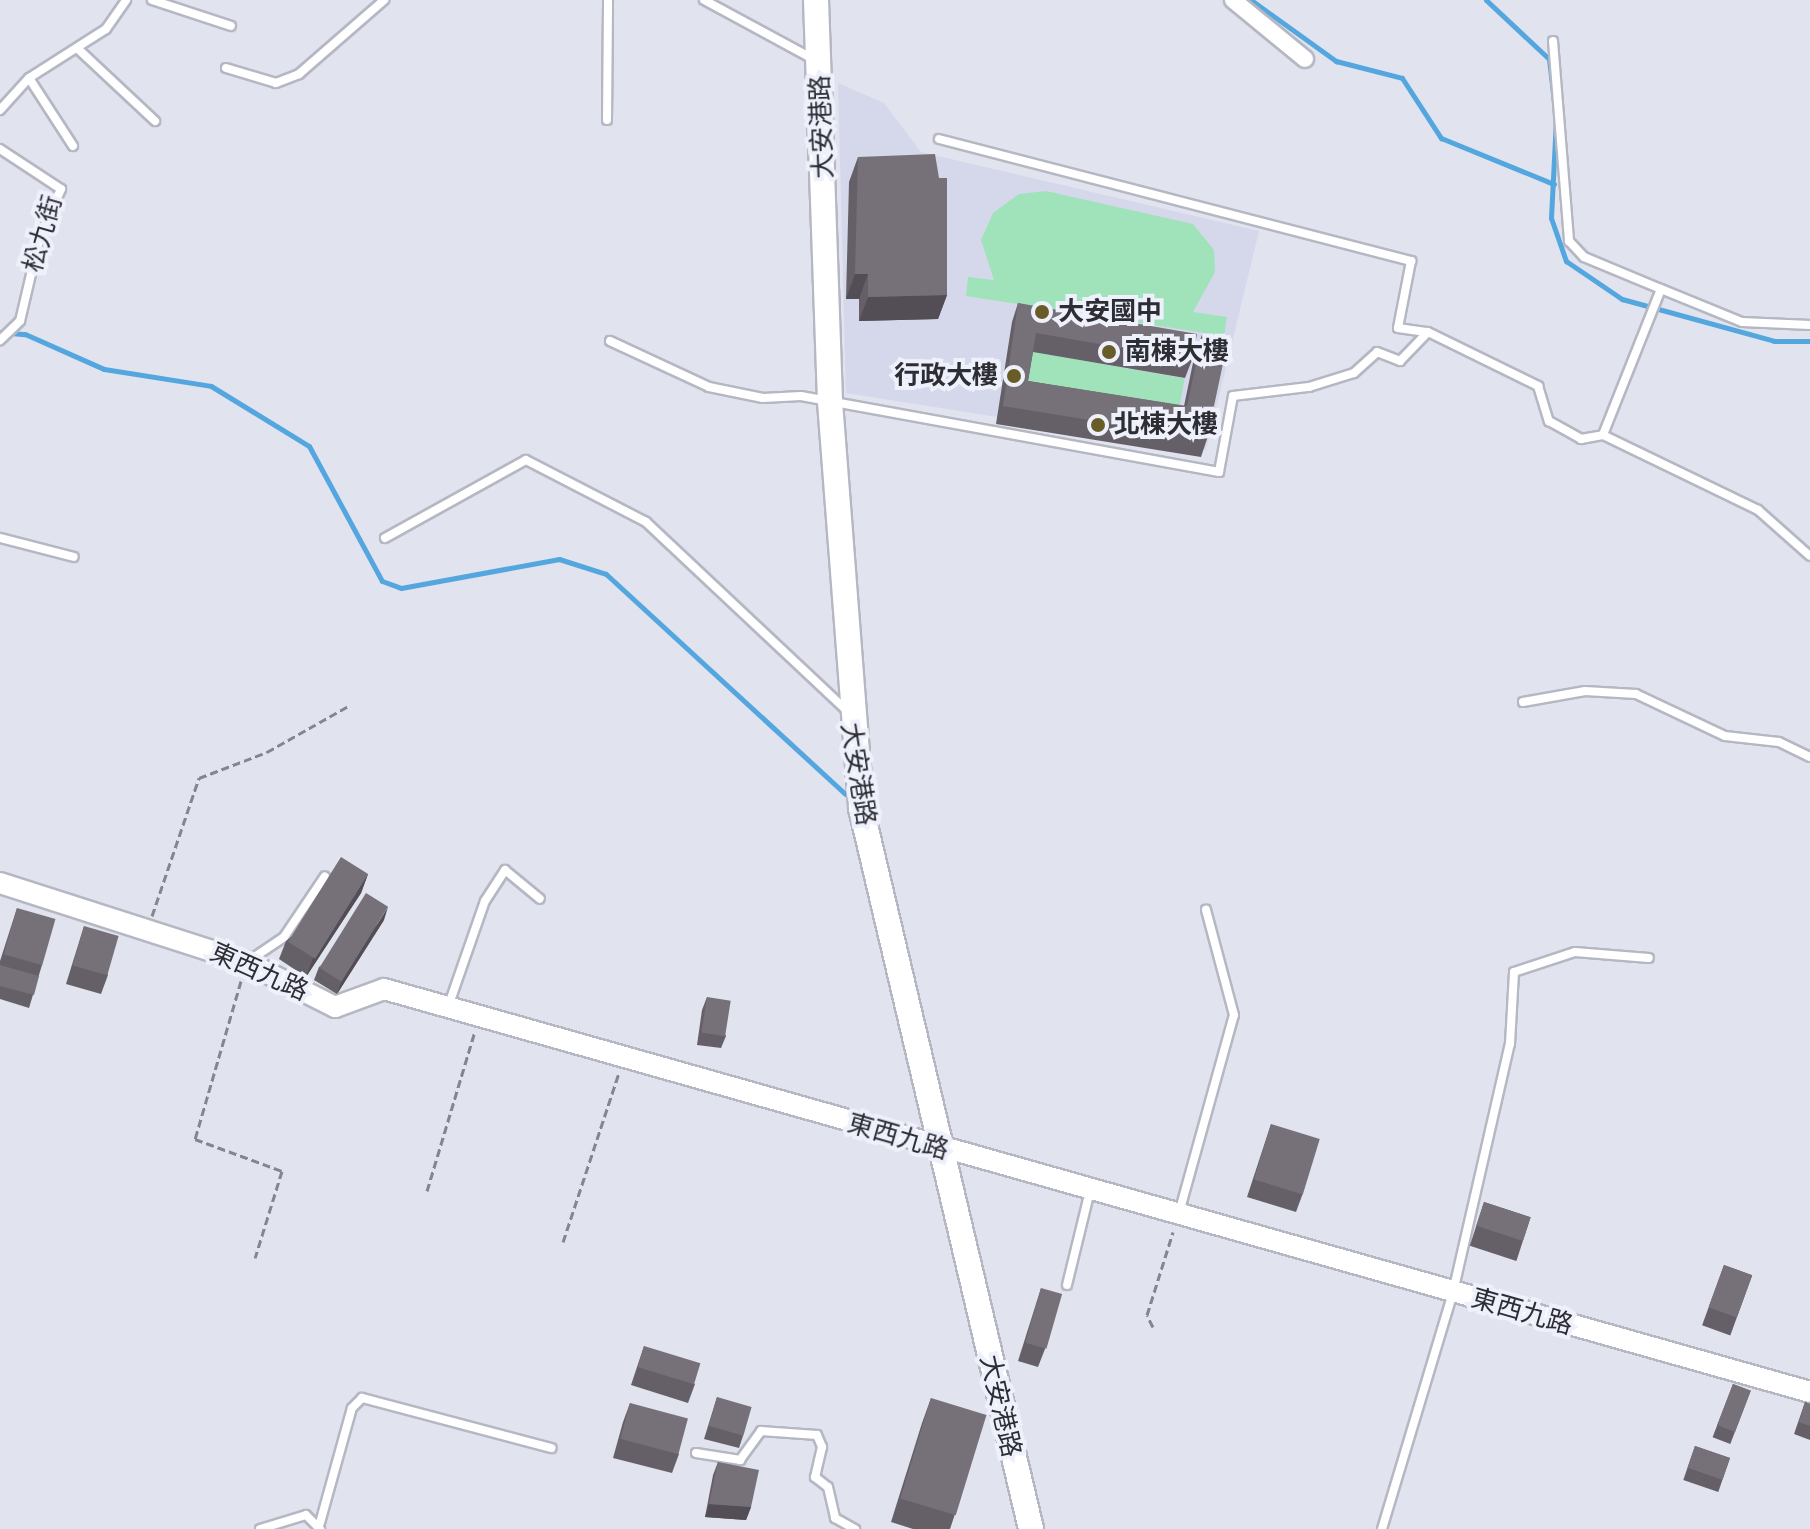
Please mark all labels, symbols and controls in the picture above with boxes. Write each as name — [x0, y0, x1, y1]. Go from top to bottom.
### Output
street label: 大安港路 — [805, 74, 839, 180]
street label: 松九街 — [17, 192, 69, 276]
place label: 大安國中 — [1058, 296, 1162, 328]
marker: 大安國中 — [1033, 303, 1051, 321]
place label: 南棟大樓 — [1125, 336, 1229, 368]
marker: 南棟大樓 — [1100, 343, 1118, 361]
place label: 行政大樓 — [894, 360, 998, 392]
marker: 行政大樓 — [1005, 367, 1023, 385]
place label: 北棟大樓 — [1114, 409, 1218, 441]
marker: 北棟大樓 — [1089, 416, 1107, 434]
street label: 大安港路 — [834, 720, 882, 828]
street label: 東西九路 — [205, 937, 313, 1007]
street label: 東西九路 — [844, 1108, 952, 1166]
street label: 東西九路 — [1468, 1283, 1576, 1341]
street label: 大安港路 — [973, 1352, 1027, 1460]

